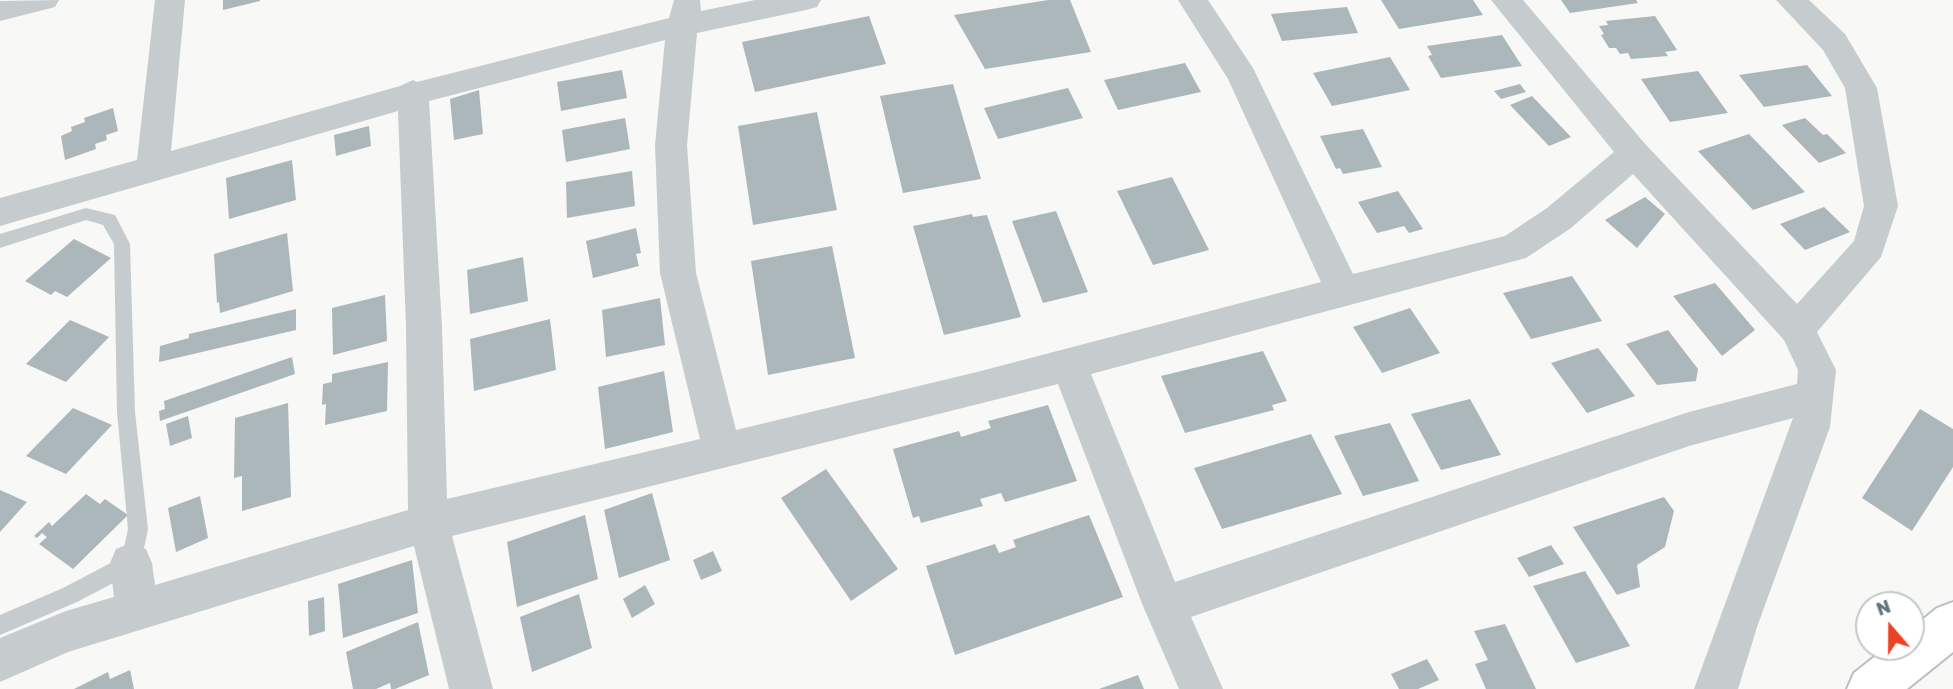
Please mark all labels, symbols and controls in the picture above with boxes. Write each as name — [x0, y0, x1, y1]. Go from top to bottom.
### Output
north arrow — [1855, 591, 1925, 661]
text: N — [1873, 595, 1894, 621]

